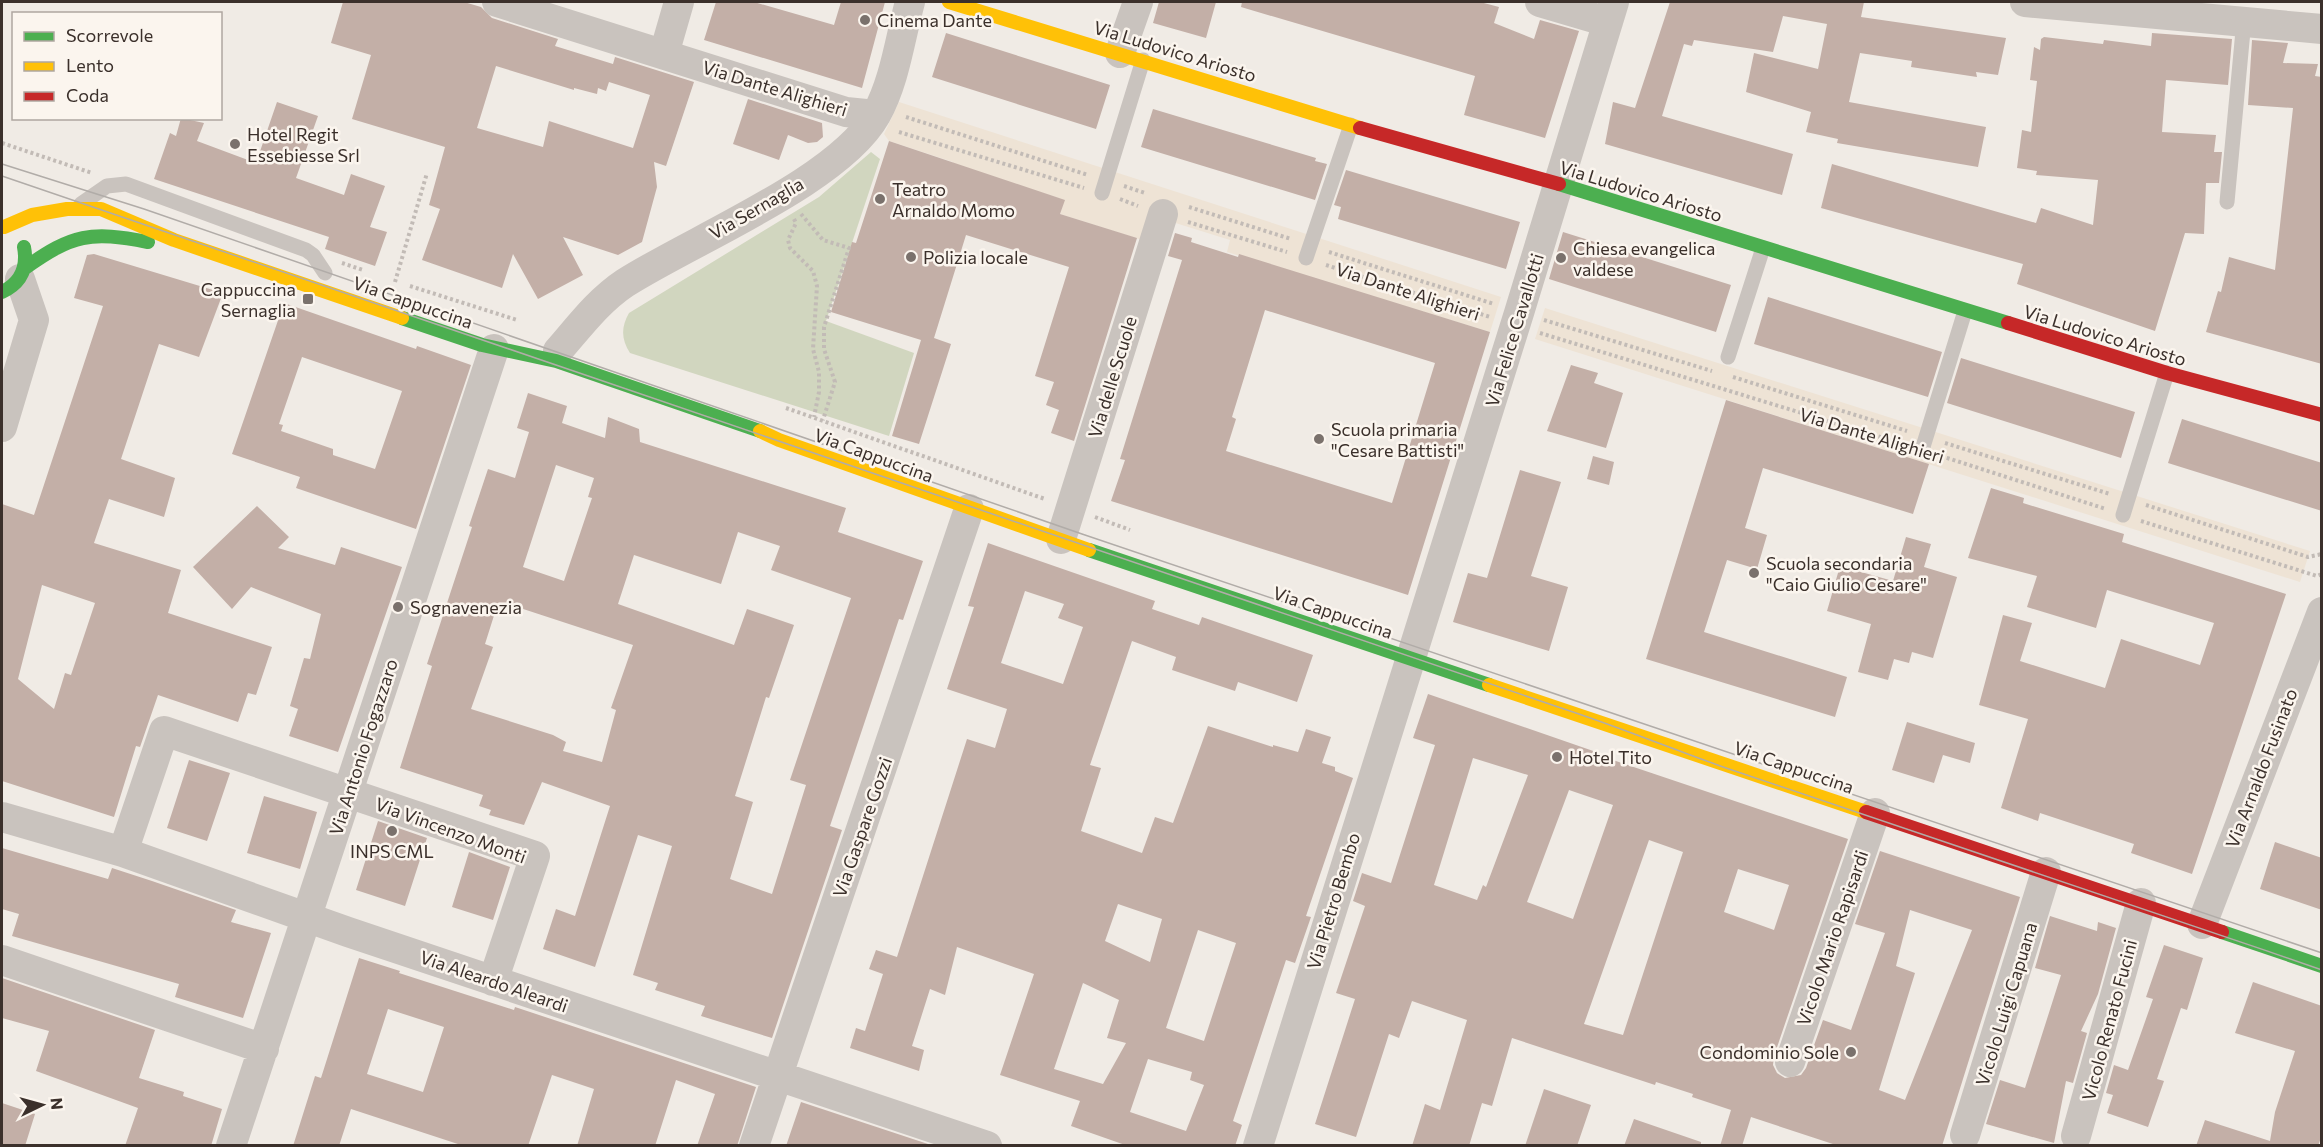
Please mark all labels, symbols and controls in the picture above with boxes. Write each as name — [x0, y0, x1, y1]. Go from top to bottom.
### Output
place label: Cinema Dante — [877, 9, 992, 31]
legend — [12, 12, 222, 120]
marker: Cinema Dante — [858, 13, 872, 27]
street label: Via Ludovico Ariosto — [1091, 16, 1259, 86]
text: Scorrevole — [66, 24, 153, 46]
text: Lento — [66, 54, 114, 76]
street label: Via Dante Alighieri — [700, 55, 850, 121]
text: Coda — [66, 84, 109, 106]
place label: Hotel Regit Essebiesse Srl — [247, 123, 360, 166]
marker: Hotel Regit Essebiesse Srl — [228, 137, 242, 151]
street label: Via Ludovico Ariosto — [1557, 156, 1725, 226]
street label: Via Sernaglia — [705, 172, 807, 244]
place label: Teatro Arnaldo Momo — [892, 178, 1015, 221]
marker: Teatro Arnaldo Momo — [873, 192, 887, 206]
place label: Chiesa evangelica valdese — [1573, 237, 1715, 280]
place label: Polizia locale — [923, 246, 1028, 268]
marker: Polizia locale — [904, 250, 918, 264]
street label: Via Felice Cavallotti — [1480, 251, 1548, 409]
marker: Chiesa evangelica valdese — [1554, 251, 1568, 265]
street label: Via Dante Alighieri — [1333, 257, 1483, 325]
street label: Via Cappuccina — [350, 271, 476, 333]
place label: Cappuccina Sernaglia — [201, 278, 296, 321]
marker: Cappuccina Sernaglia — [301, 292, 315, 306]
street label: Via Ludovico Ariosto — [2021, 300, 2189, 370]
street label: Via delle Scuole — [1083, 313, 1141, 441]
street label: Via Dante Alighieri — [1797, 402, 1947, 468]
place label: Scuola primaria "Cesare Battisti" — [1331, 418, 1464, 461]
street label: Via Cappuccina — [811, 423, 937, 487]
marker: Scuola primaria "Cesare Battisti" — [1312, 432, 1326, 446]
place label: Scuola secondaria "Caio Giulio Cesare" — [1766, 552, 1927, 595]
marker: Scuola secondaria "Caio Giulio Cesare" — [1747, 566, 1761, 580]
street label: Via Cappuccina — [1270, 581, 1396, 643]
place label: Sognavenezia — [410, 596, 522, 618]
marker: Sognavenezia — [391, 600, 405, 614]
street label: Via Antonio Fogazzaro — [324, 656, 402, 838]
street label: Via Arnaldo Fusinato — [2220, 685, 2302, 851]
street label: Via Cappuccina — [1731, 736, 1857, 798]
place label: Hotel Tito — [1569, 746, 1652, 768]
marker: Hotel Tito — [1550, 750, 1564, 764]
street label: Via Gaspare Gozzi — [828, 754, 896, 900]
street label: Via Vincenzo Monti — [372, 792, 530, 868]
marker: INPS CML — [385, 824, 399, 838]
street label: Via Pietro Bembo — [1302, 830, 1364, 972]
place label: INPS CML — [350, 840, 434, 862]
street label: Vicolo Mario Rapisardi — [1792, 847, 1872, 1029]
street label: Vicolo Luigi Capuana — [1971, 920, 2041, 1088]
street label: Vicolo Renato Fucini — [2077, 937, 2141, 1103]
street label: Via Aleardo Aleardi — [417, 945, 571, 1017]
place label: Condominio Sole — [1700, 1041, 1839, 1063]
marker: Condominio Sole — [1844, 1045, 1858, 1059]
north arrow — [12, 1075, 72, 1135]
text: N — [47, 1097, 67, 1110]

